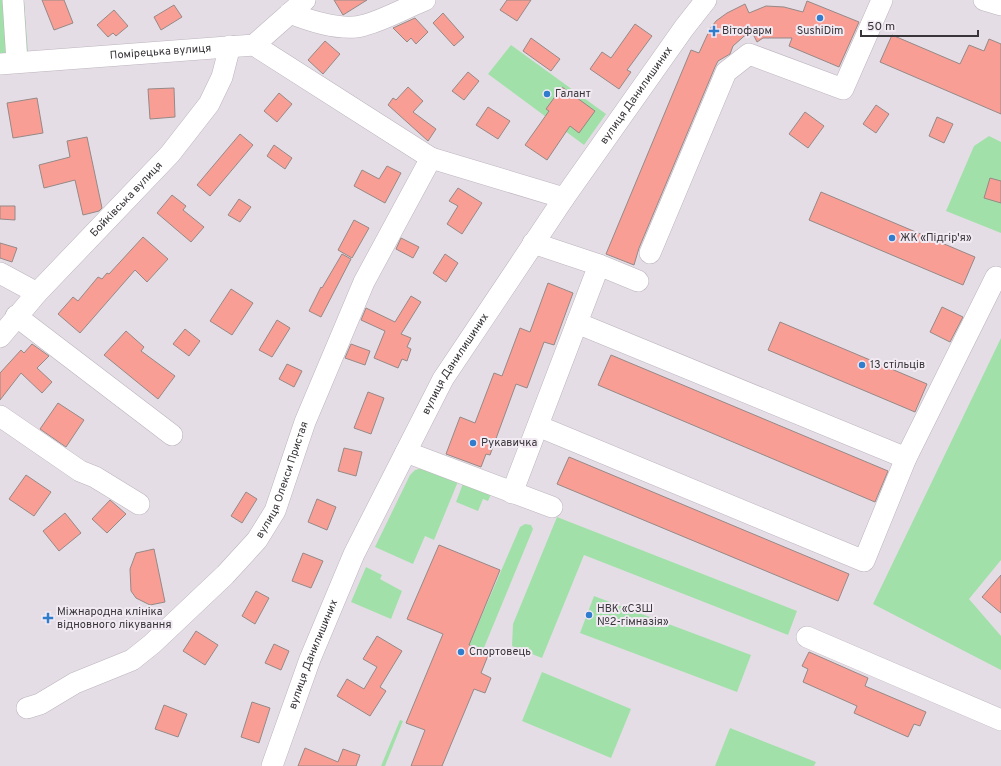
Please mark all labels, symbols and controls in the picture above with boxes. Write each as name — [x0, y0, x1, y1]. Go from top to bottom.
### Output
scale bar — [861, 12, 978, 38]
marker: SushiDim — [815, 13, 825, 23]
text: 50 m — [867, 19, 895, 35]
place label: Вітофарм — [722, 24, 772, 38]
place label: SushiDim — [797, 24, 843, 38]
marker: Вітофарм — [709, 26, 719, 36]
street label: Помірецька вулиця — [109, 41, 212, 63]
street label: вулиця Данилишиних — [597, 44, 676, 147]
place label: Галант — [555, 87, 591, 101]
marker: Галант — [542, 89, 552, 99]
street label: Бойківська вулиця — [87, 159, 166, 240]
place label: ЖК «Підгір'я» — [900, 231, 972, 245]
marker: ЖК «Підгір'я» — [887, 233, 897, 243]
street label: вулиця Данилишиних — [419, 310, 492, 417]
place label: 13 стільців — [870, 358, 925, 372]
marker: 13 стільців — [857, 360, 867, 370]
street label: вулиця Олекси Пристая — [253, 420, 312, 541]
place label: Рукавичка — [481, 436, 538, 450]
marker: Рукавичка — [468, 438, 478, 448]
street label: вулиця Данилишиних — [286, 597, 341, 711]
place label: НВК «СЗШ №2-гімназія» — [597, 602, 669, 629]
place label: Міжнародна клініка відновного лікування — [57, 605, 171, 632]
marker: НВК «СЗШ №2-гімназія» — [584, 610, 594, 620]
marker: Міжнародна клініка відновного лікування — [42, 612, 54, 624]
place label: Спортовець — [469, 645, 531, 659]
marker: Спортовець — [456, 647, 466, 657]

